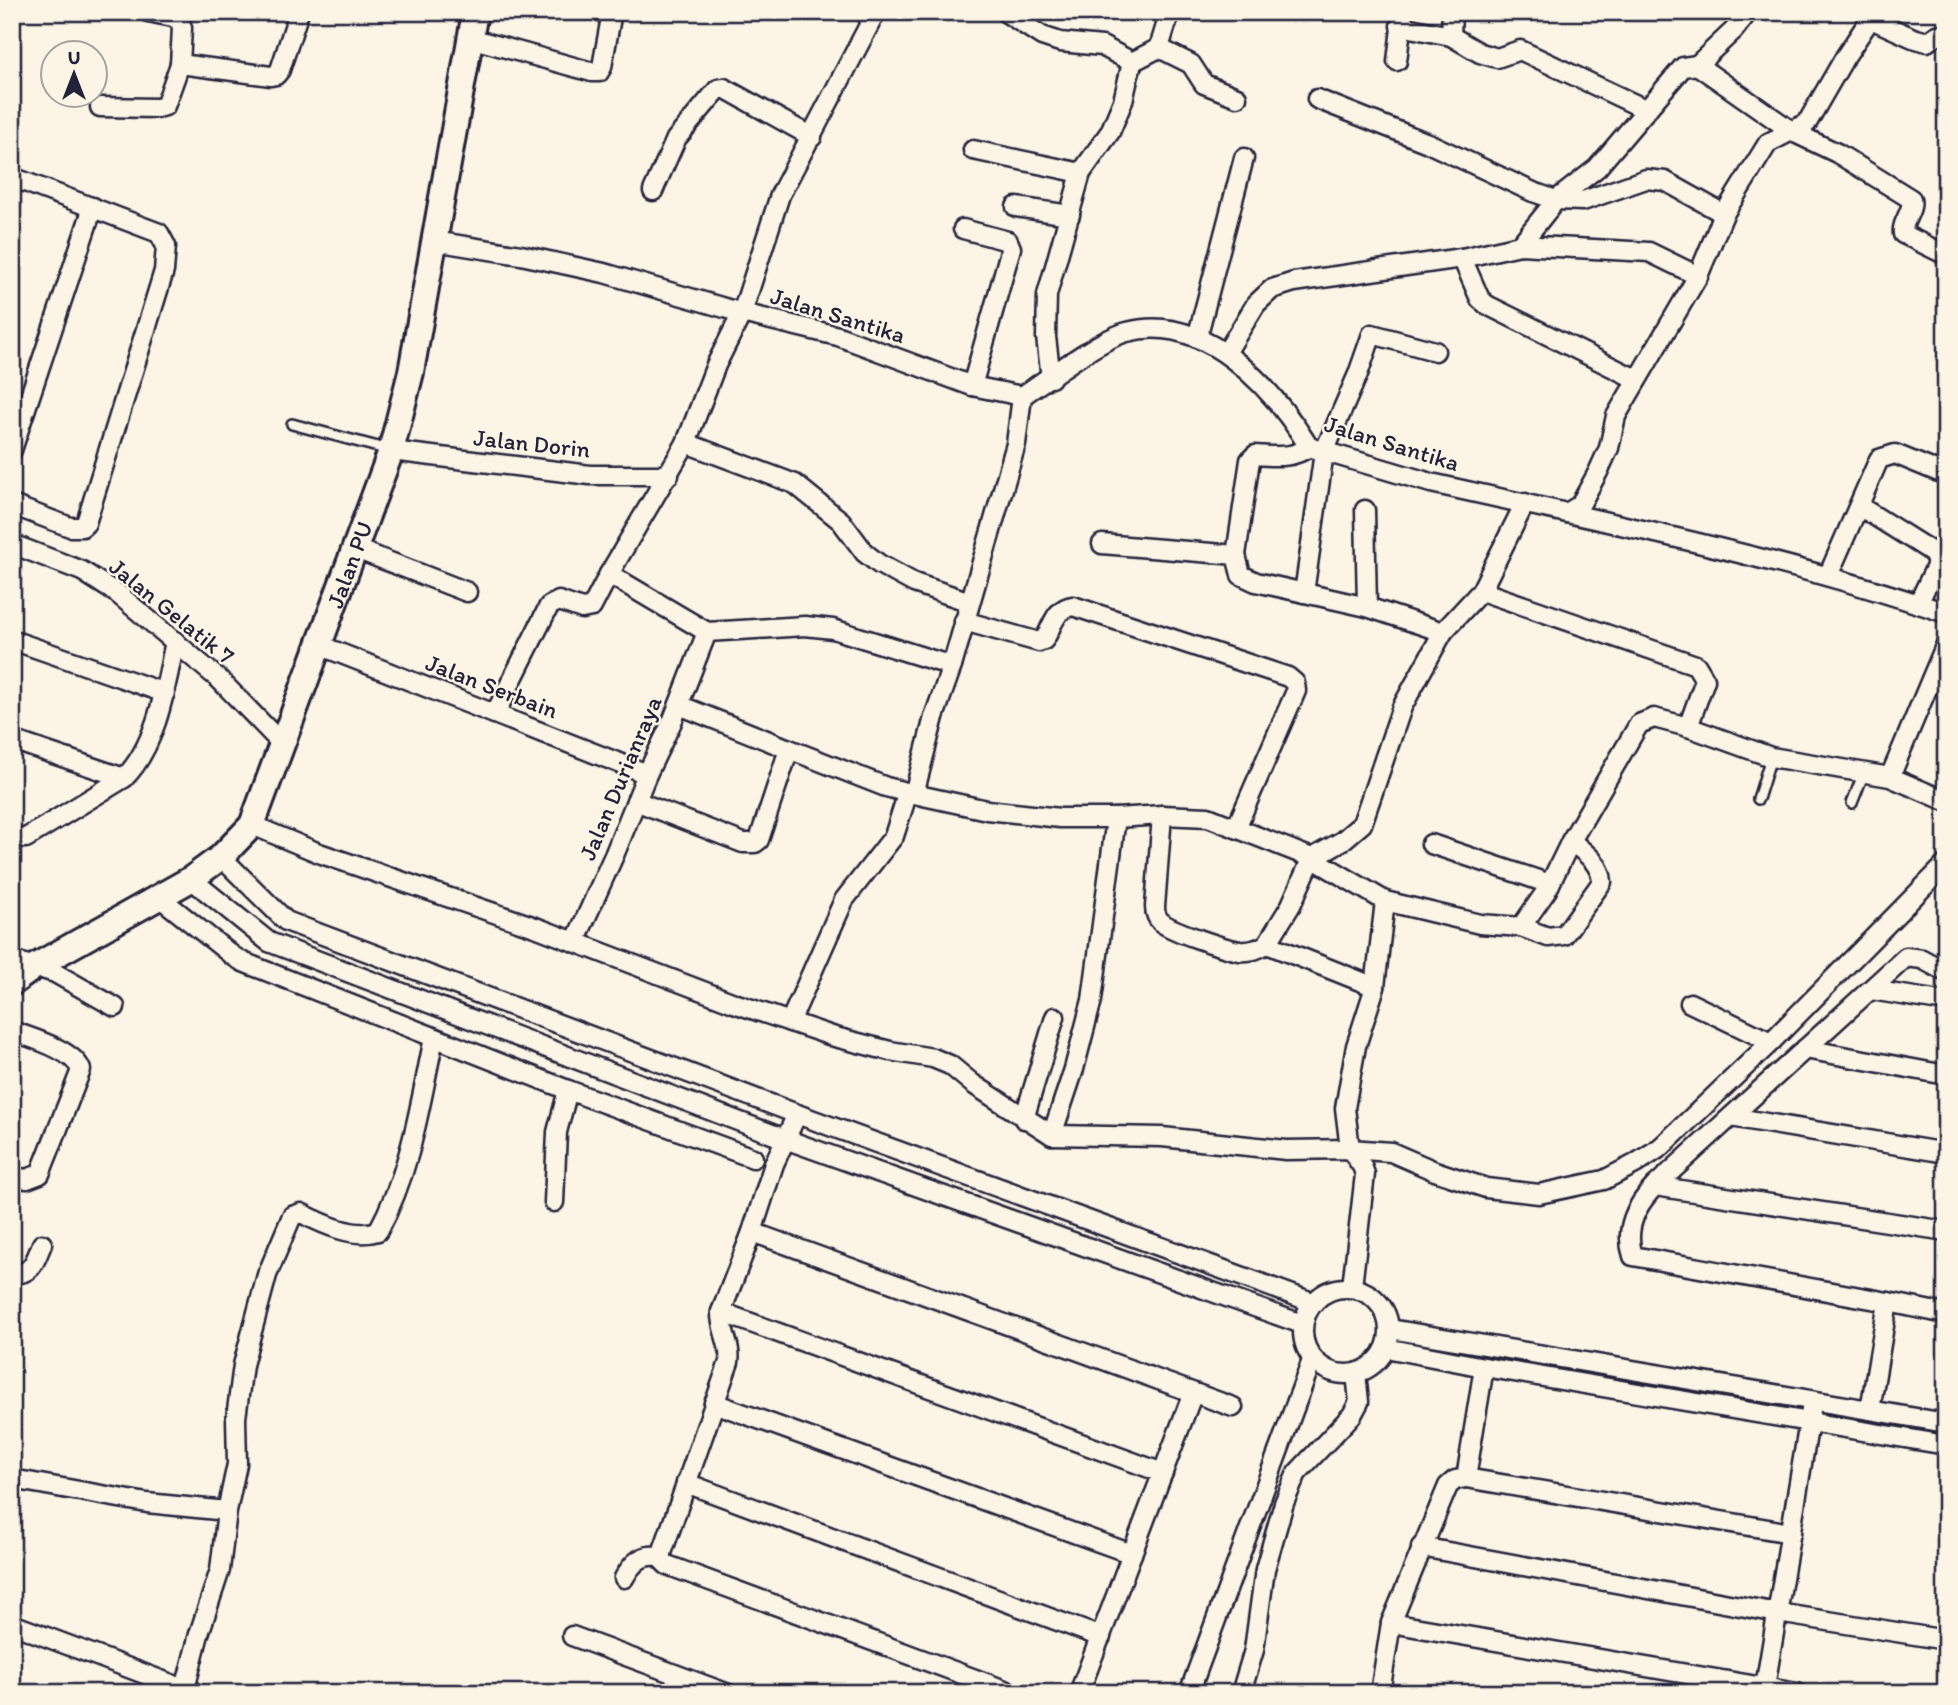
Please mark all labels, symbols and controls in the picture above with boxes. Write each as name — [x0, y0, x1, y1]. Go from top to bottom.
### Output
north arrow — [38, 38, 108, 108]
text: U — [68, 46, 80, 69]
street label: Jalan Santika — [767, 281, 909, 349]
street label: Jalan Santika — [1321, 409, 1463, 477]
street label: Jalan Dorin — [472, 422, 592, 464]
street label: Jalan PU — [320, 517, 378, 612]
street label: Jalan Gelatik 7 — [104, 552, 240, 670]
street label: Jalan Serbain — [422, 648, 562, 725]
street label: Jalan Durianraya — [572, 691, 668, 864]

